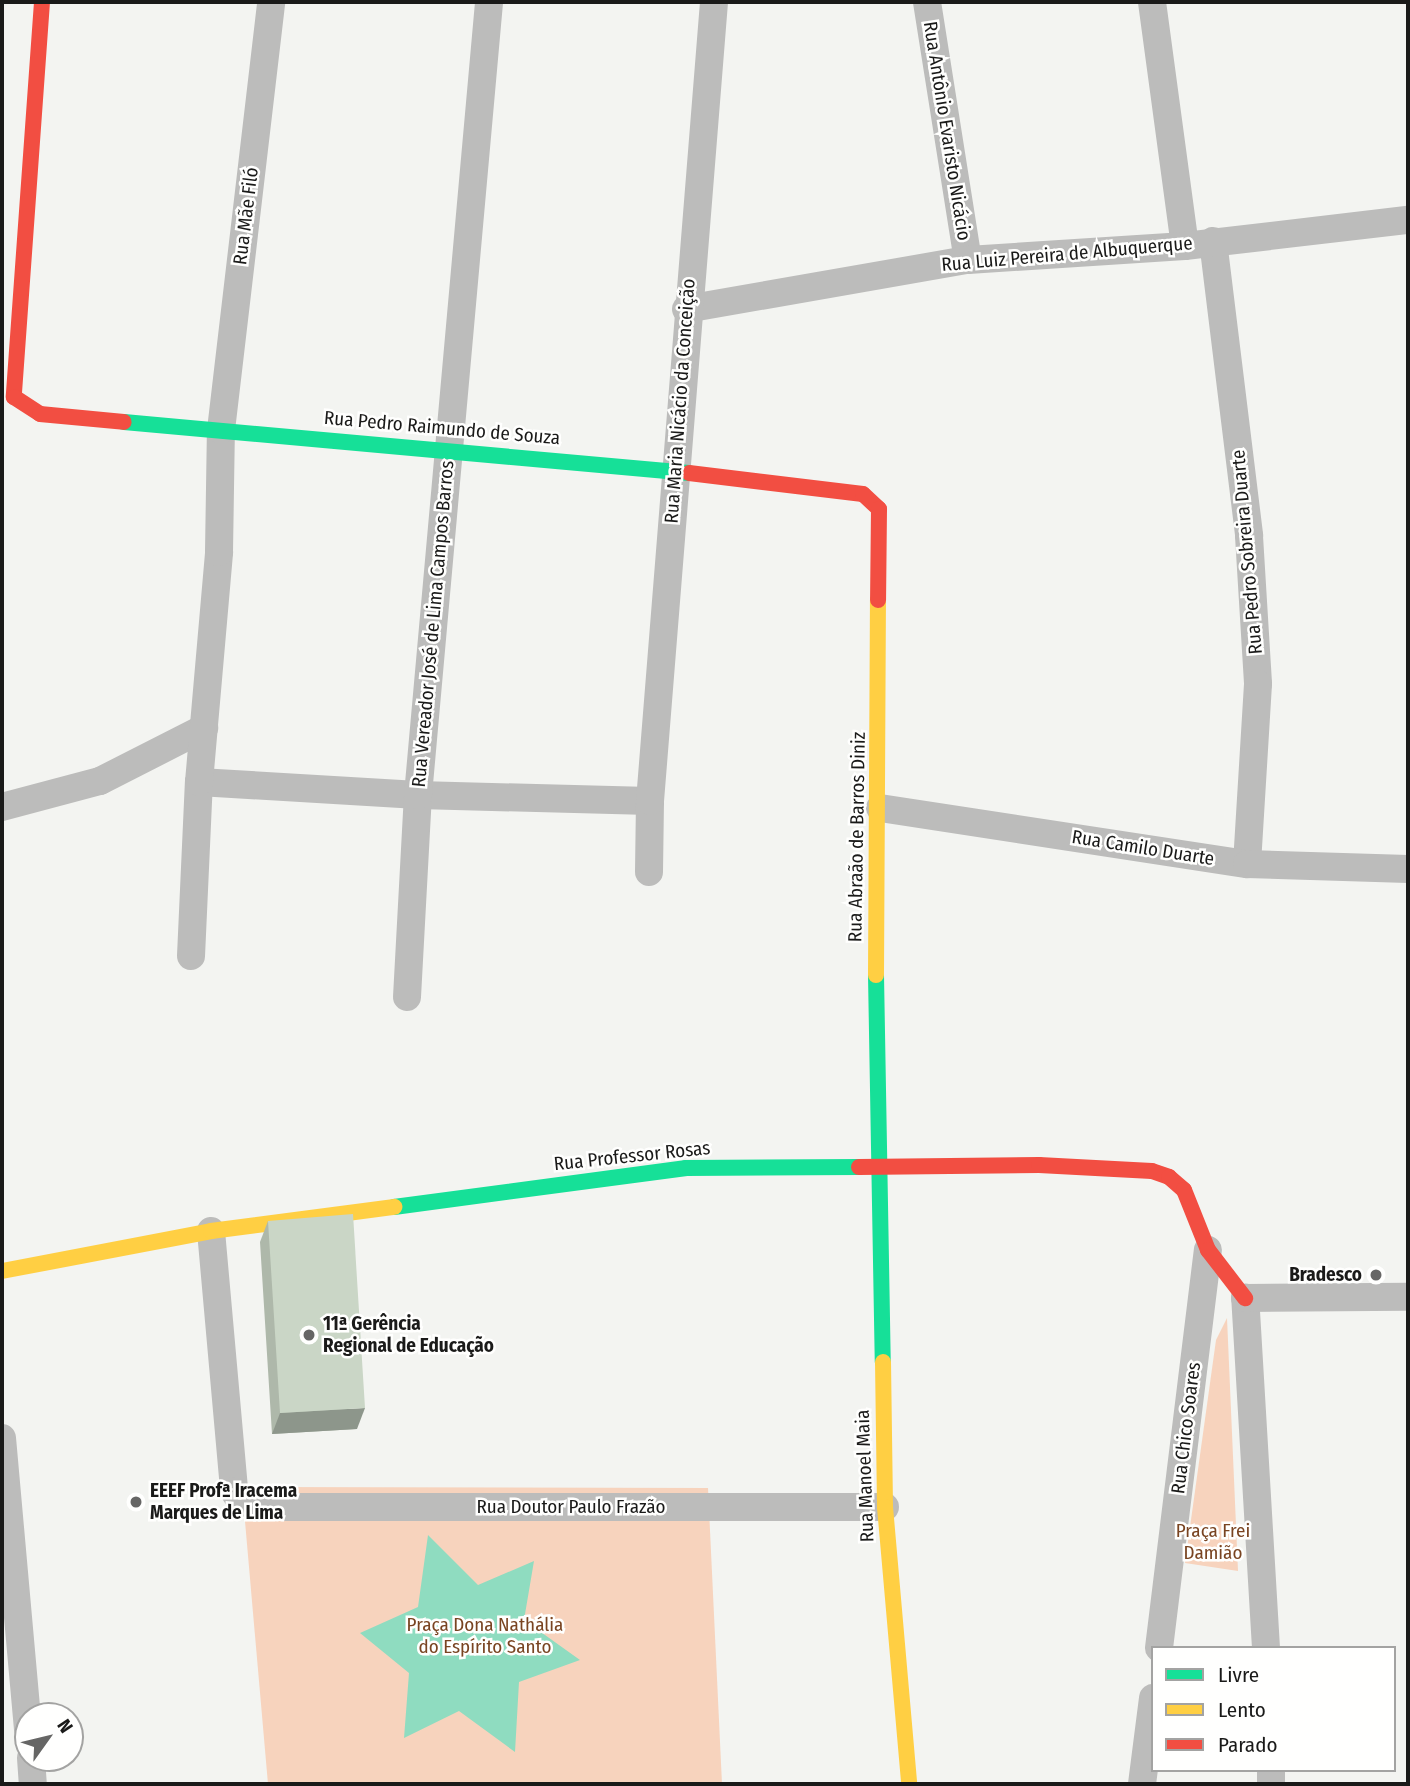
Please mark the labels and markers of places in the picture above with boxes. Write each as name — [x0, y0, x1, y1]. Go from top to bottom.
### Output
place label: Bradesco — [1289, 1264, 1362, 1286]
marker: Bradesco — [1368, 1267, 1384, 1283]
place label: 11ª Gerência Regional de Educação — [323, 1313, 494, 1357]
marker: 11ª Gerência Regional de Educação — [301, 1327, 317, 1343]
place label: EEEF Profª Iracema Marques de Lima — [150, 1480, 297, 1524]
marker: EEEF Profª Iracema Marques de Lima — [128, 1494, 144, 1510]

